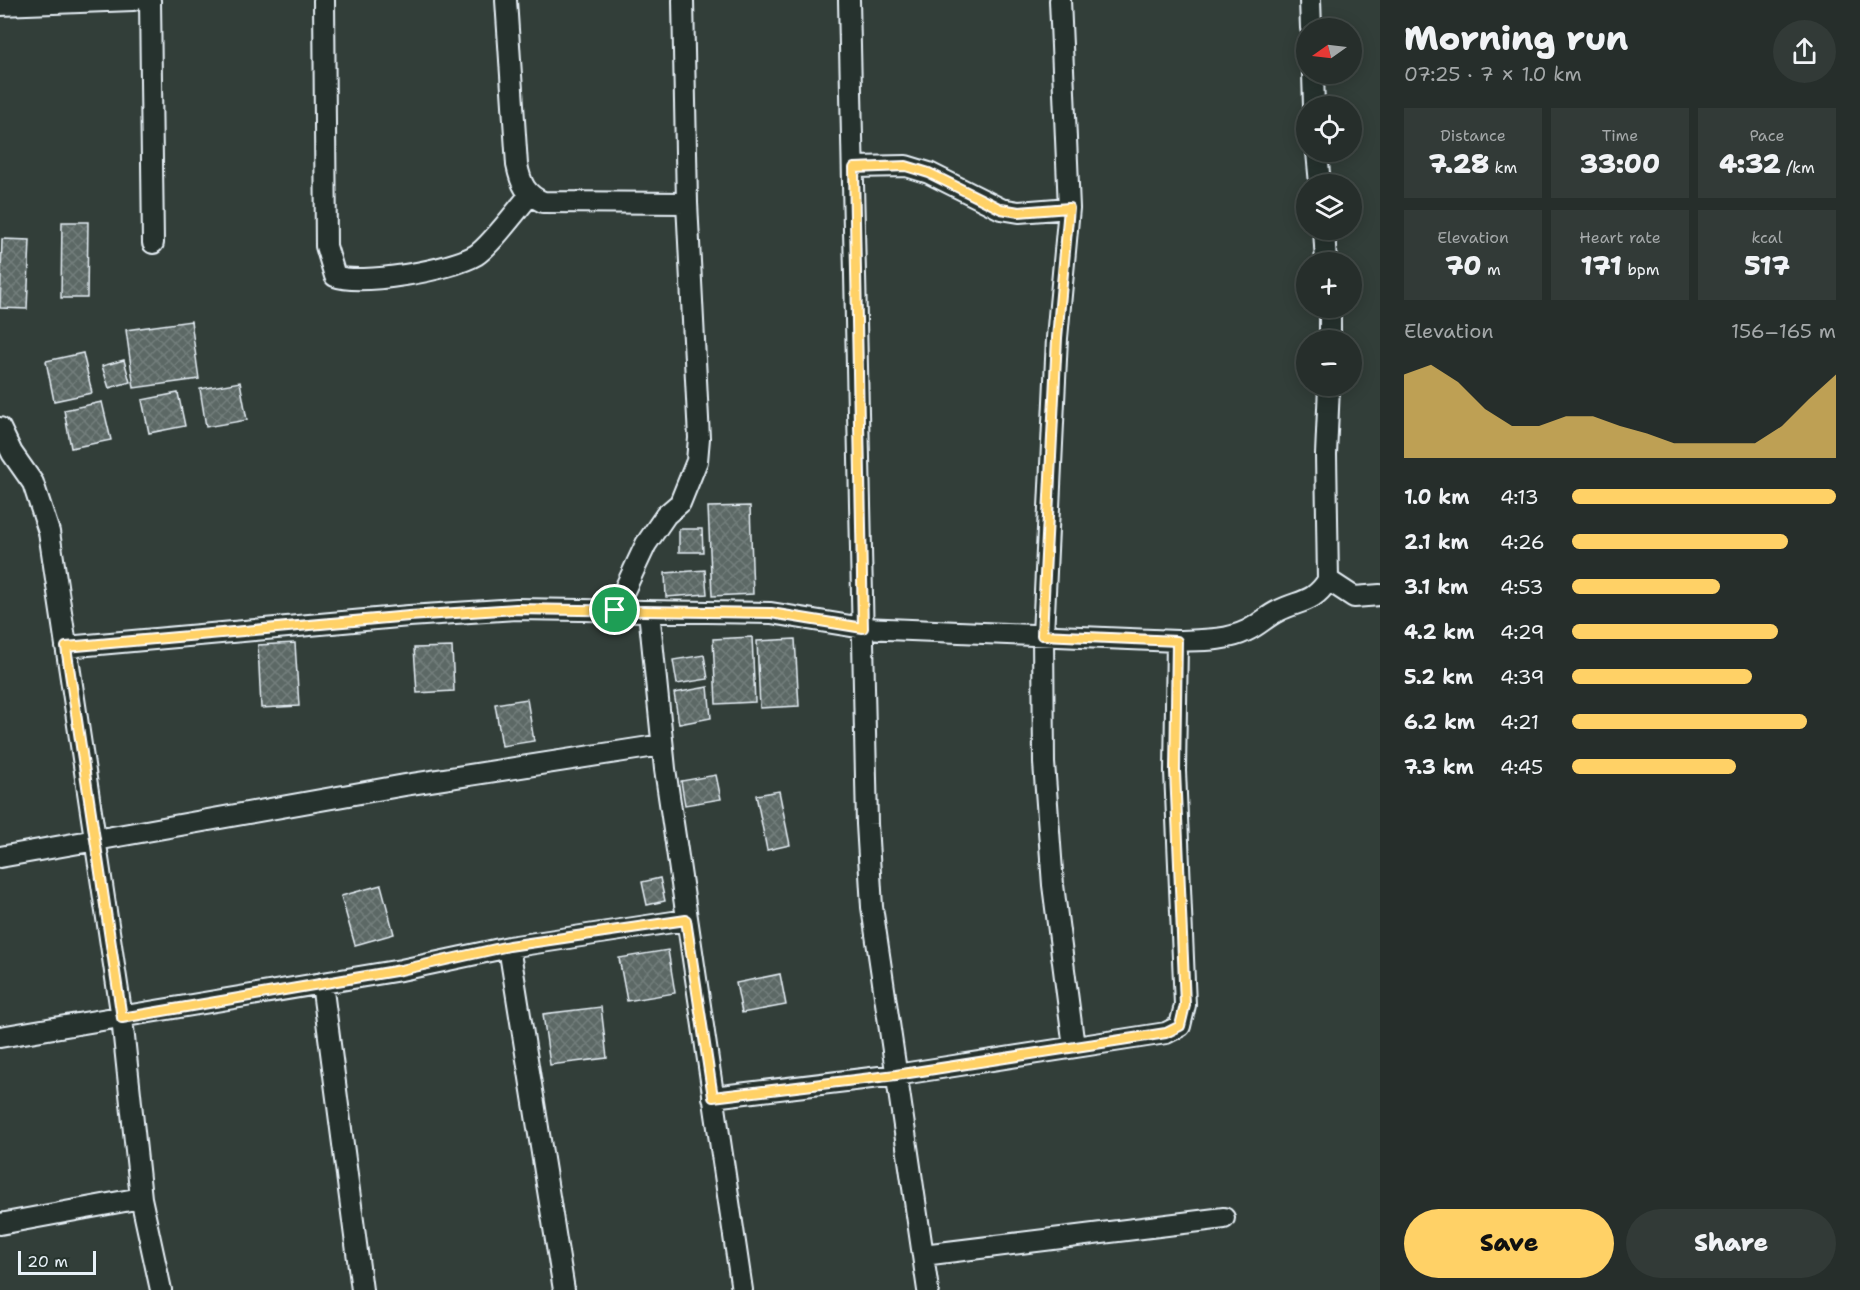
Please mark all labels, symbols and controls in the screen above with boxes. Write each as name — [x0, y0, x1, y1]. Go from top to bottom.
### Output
text: Morning run — [1404, 16, 1628, 61]
north arrow — [1296, 18, 1362, 84]
map controls — [1296, 18, 1362, 396]
button: share — [1773, 20, 1836, 83]
text: 07:25 · 7 × 1.0 km — [1404, 61, 1582, 87]
button: locate — [1296, 96, 1362, 162]
text: Distance — [1440, 125, 1506, 146]
text: Time — [1602, 125, 1638, 146]
text: Pace — [1749, 125, 1785, 146]
text: 7.28 — [1429, 146, 1489, 181]
text: 33:00 — [1580, 146, 1660, 181]
text: 4:32 — [1719, 146, 1781, 181]
text: km — [1489, 157, 1517, 178]
text: /km — [1781, 157, 1815, 178]
button: layers — [1296, 174, 1362, 240]
text: Elevation — [1437, 227, 1509, 248]
text: Heart rate — [1579, 227, 1661, 248]
text: kcal — [1751, 227, 1783, 248]
text: 70 — [1445, 248, 1482, 283]
text: 171 — [1580, 248, 1622, 283]
text: 517 — [1744, 248, 1790, 283]
button: + — [1296, 252, 1362, 318]
text: m — [1482, 259, 1501, 280]
text: bpm — [1622, 259, 1660, 280]
text: Elevation — [1404, 318, 1494, 344]
text: 156–165 m — [1731, 318, 1836, 344]
button: − — [1296, 330, 1362, 396]
text: 1.0 km — [1404, 484, 1469, 510]
text: 4:13 — [1500, 484, 1539, 510]
text: 2.1 km — [1404, 529, 1469, 555]
text: 4:26 — [1500, 529, 1545, 555]
text: 3.1 km — [1404, 574, 1468, 600]
text: 4:53 — [1500, 574, 1544, 600]
pin — [589, 584, 640, 635]
icon: arrive — [598, 593, 631, 626]
text: 4.2 km — [1404, 619, 1474, 645]
text: 4:29 — [1500, 619, 1545, 645]
text: 5.2 km — [1404, 664, 1473, 690]
text: 4:39 — [1500, 664, 1545, 690]
text: 6.2 km — [1404, 709, 1475, 735]
text: 4:21 — [1500, 709, 1539, 735]
text: 7.3 km — [1404, 754, 1474, 780]
text: 4:45 — [1500, 754, 1543, 780]
button: Save — [1404, 1209, 1614, 1278]
button: Share — [1626, 1209, 1836, 1278]
scale bar — [18, 1248, 96, 1276]
text: 20 m — [27, 1251, 68, 1272]

